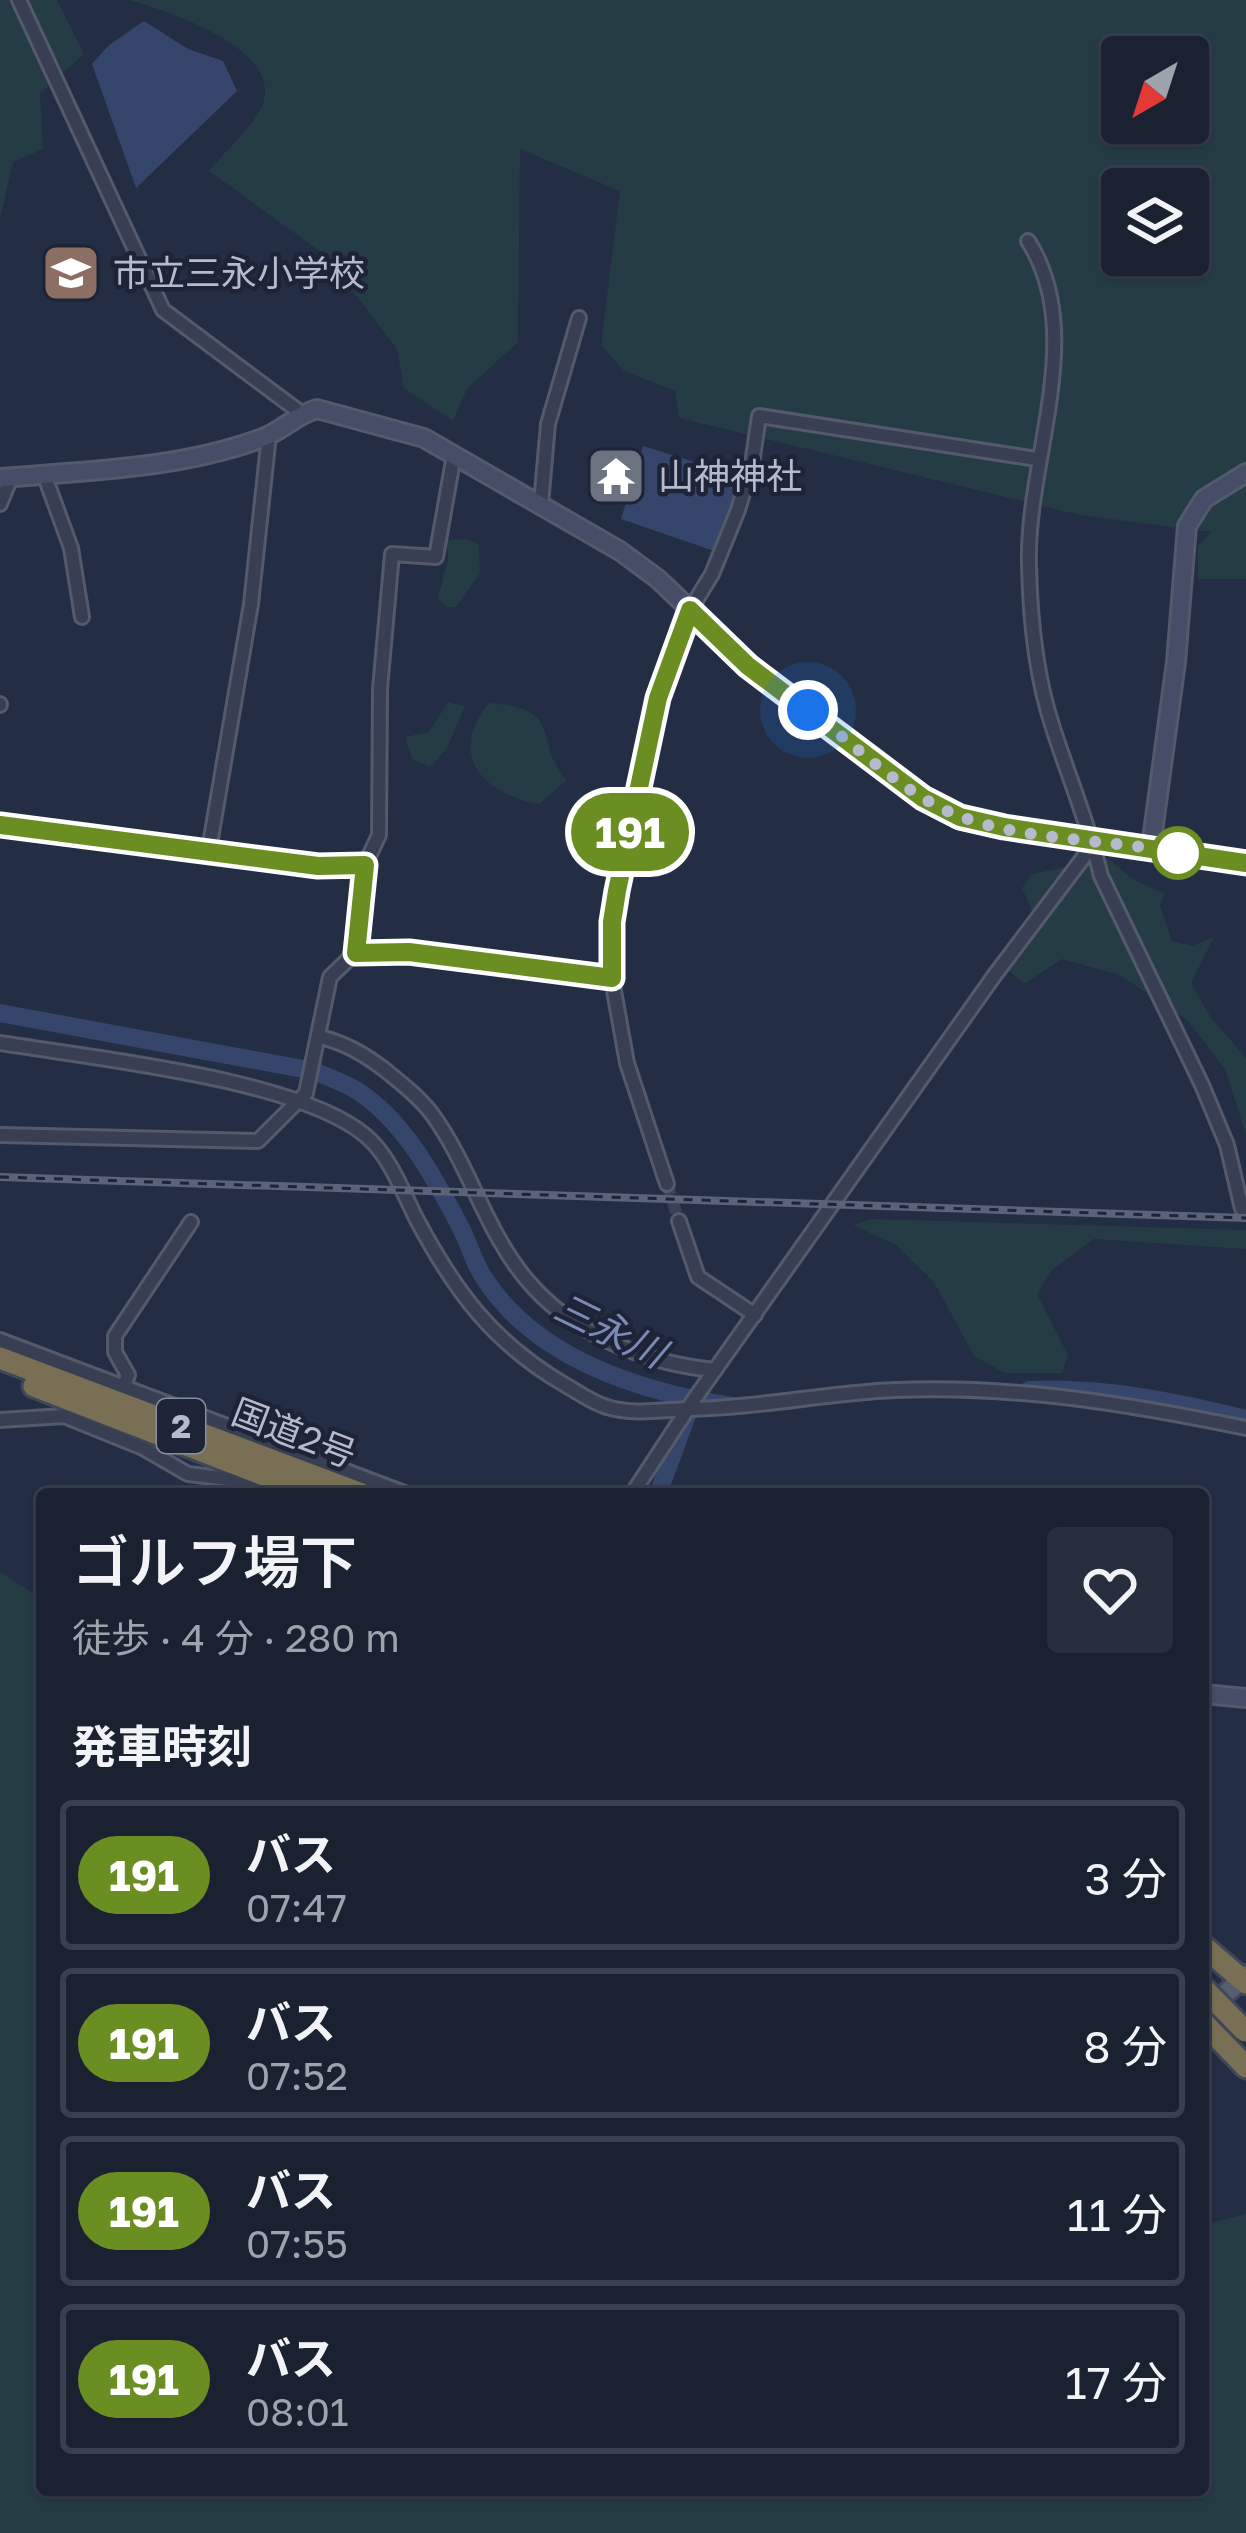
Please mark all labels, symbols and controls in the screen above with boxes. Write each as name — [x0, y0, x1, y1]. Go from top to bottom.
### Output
north arrow — [1101, 36, 1209, 144]
map controls — [1101, 36, 1209, 276]
button: layers — [1101, 168, 1209, 276]
school or university icon: 市立三永小学校 — [40, 242, 102, 304]
place label: 市立三永小学校 — [113, 251, 365, 294]
temple icon: 山神神社 — [585, 445, 647, 507]
place label: 山神神社 — [658, 454, 802, 497]
your location — [778, 680, 838, 740]
line badge: 191 — [561, 793, 699, 871]
text: 191 — [595, 807, 665, 857]
unlabelled marker — [1153, 828, 1203, 878]
water label: 三永川 — [547, 1283, 677, 1378]
street label: 国道2号 — [226, 1389, 362, 1476]
road number: 2 — [157, 1399, 205, 1453]
text: ゴルフ場下 — [72, 1527, 357, 1596]
button: heart — [1047, 1527, 1173, 1653]
text: 徒歩 · 4 分 · 280 m — [72, 1614, 400, 1661]
text: 発車時刻 — [72, 1719, 252, 1773]
text: バス — [246, 1827, 336, 1881]
text: 191 — [109, 1850, 179, 1900]
text: 3 分 — [1084, 1851, 1167, 1905]
text: 07:47 — [246, 1884, 347, 1931]
text: バス — [246, 1995, 336, 2049]
text: 191 — [109, 2018, 179, 2068]
text: 8 分 — [1083, 2019, 1167, 2073]
text: 07:52 — [246, 2052, 348, 2099]
text: バス — [246, 2163, 336, 2217]
text: 191 — [109, 2186, 179, 2236]
text: 11 分 — [1067, 2187, 1167, 2241]
text: 07:55 — [246, 2220, 348, 2267]
text: バス — [246, 2331, 336, 2385]
text: 191 — [109, 2354, 179, 2404]
text: 17 分 — [1065, 2355, 1167, 2409]
text: 08:01 — [246, 2388, 349, 2435]

